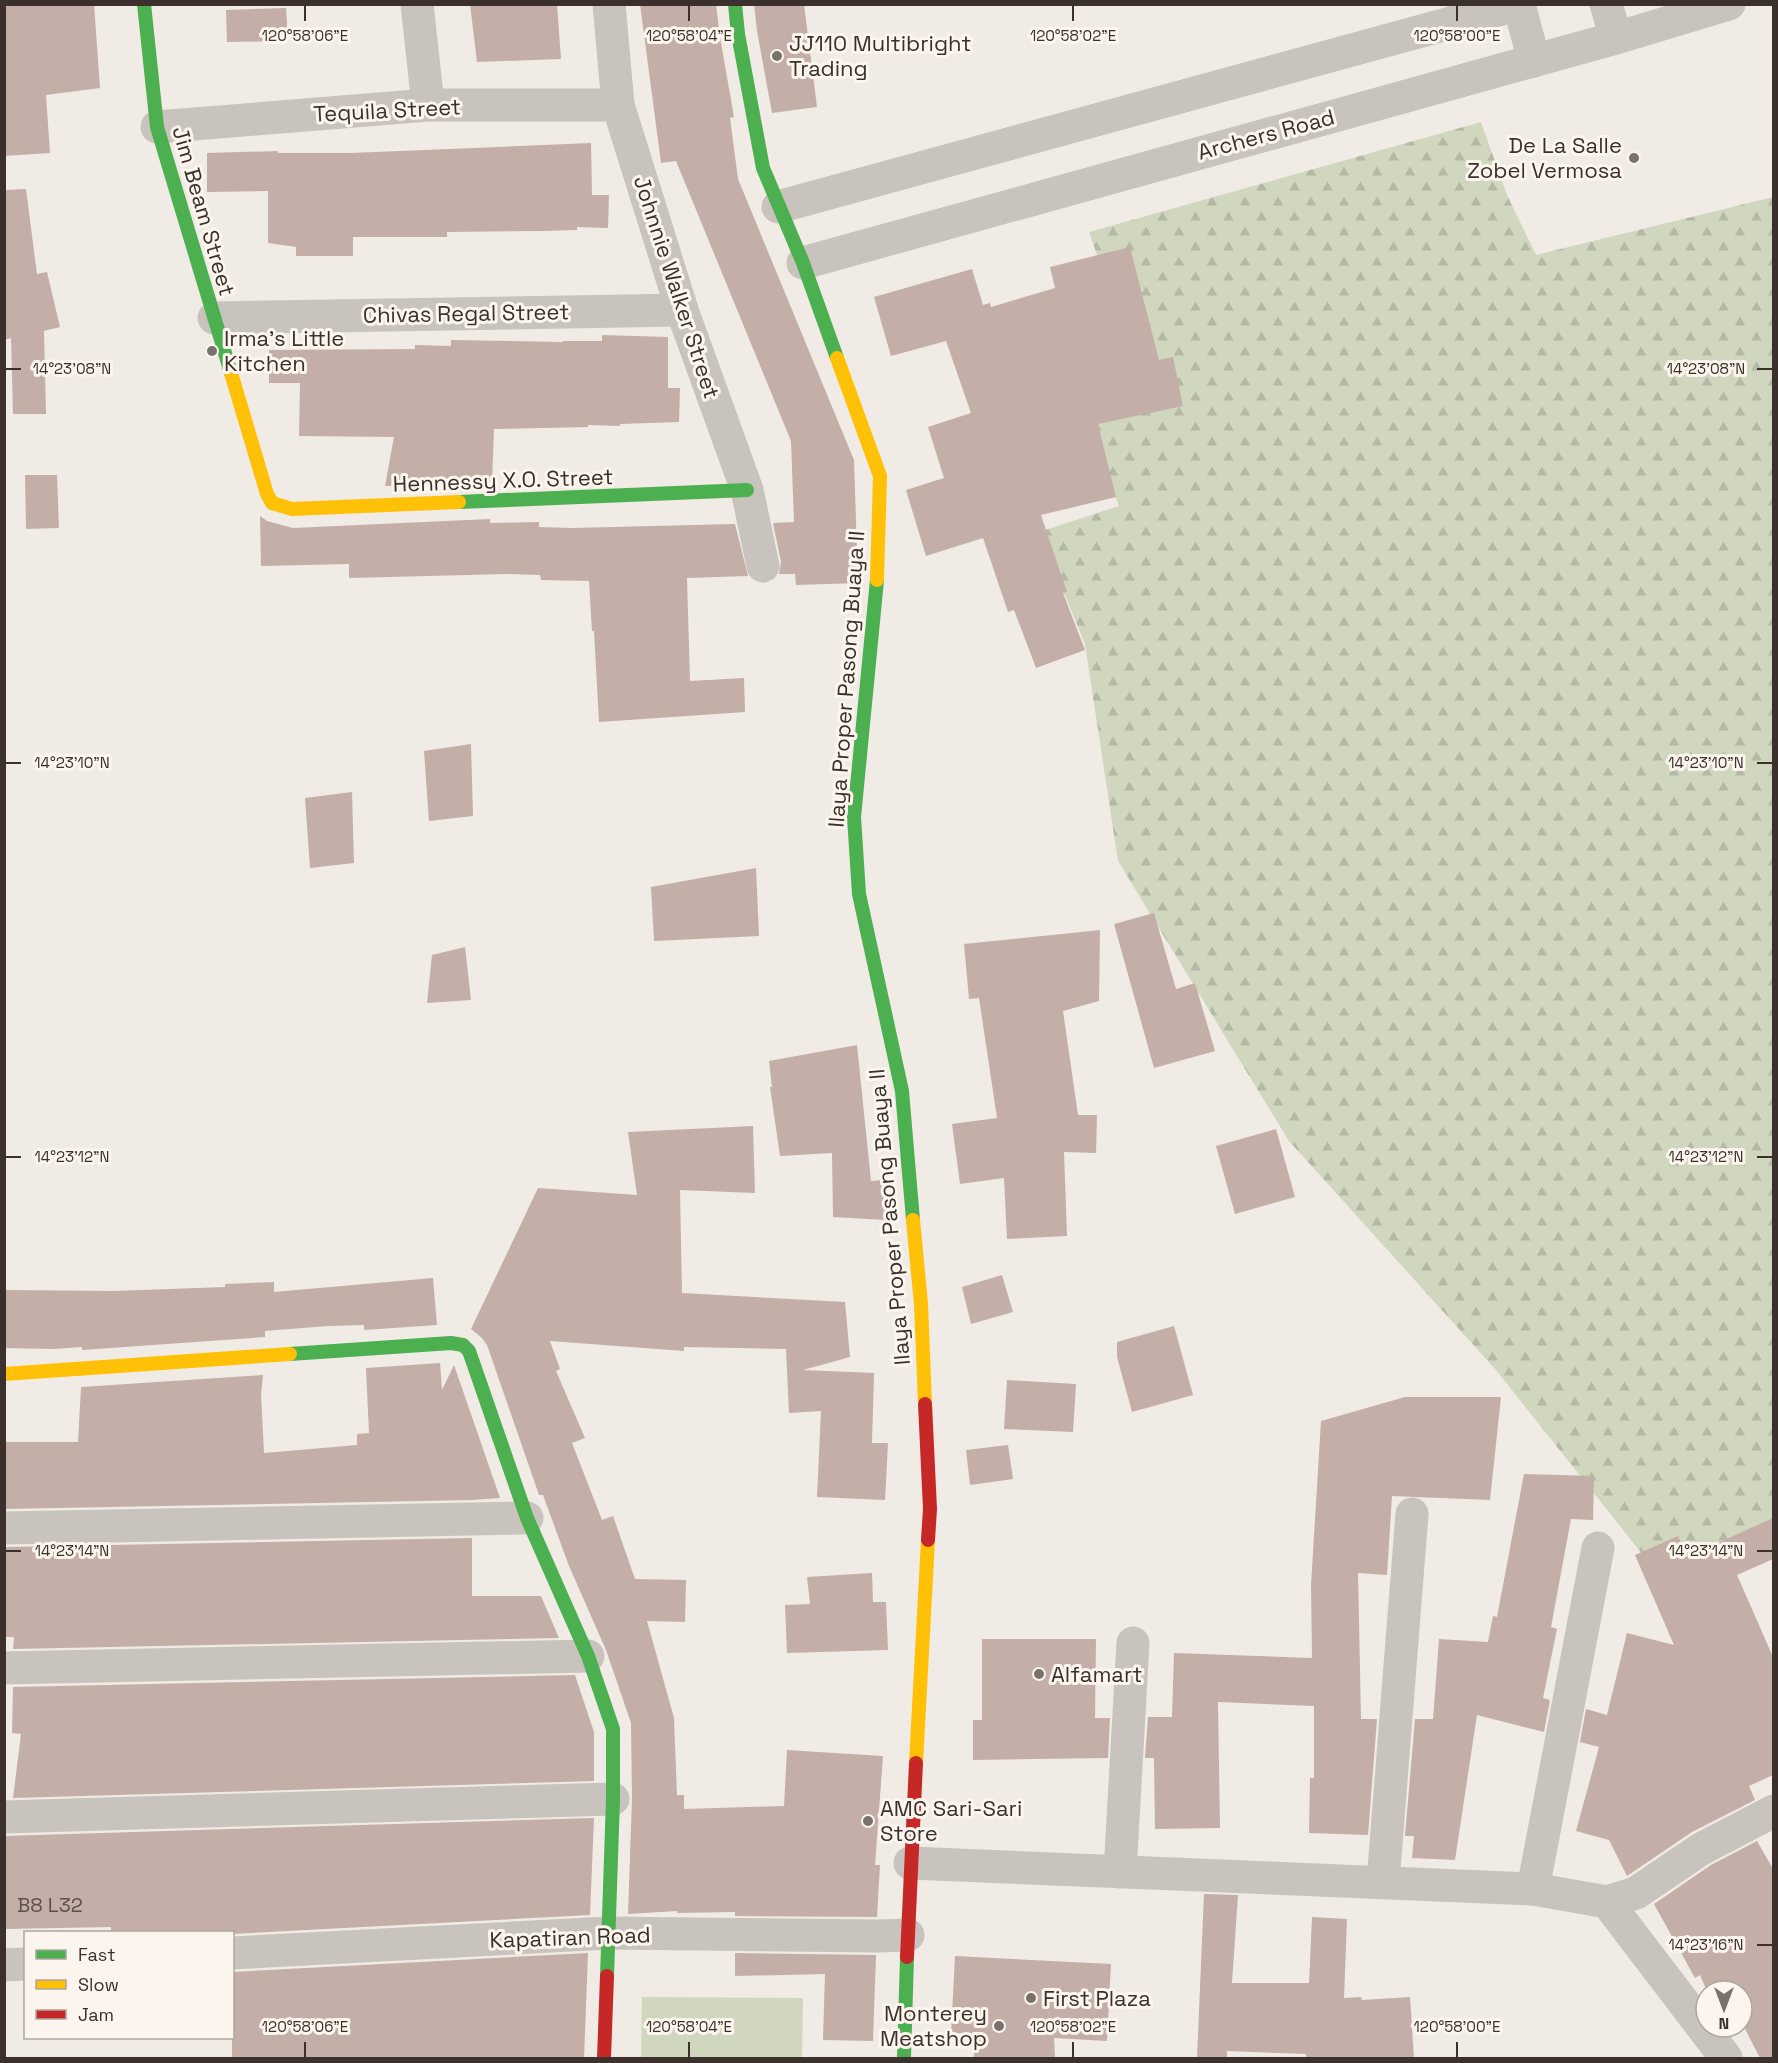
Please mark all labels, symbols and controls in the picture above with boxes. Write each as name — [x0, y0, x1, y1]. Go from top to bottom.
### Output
text: 120°58'06"E — [262, 26, 348, 45]
text: 120°58'04"E — [646, 26, 732, 45]
text: 120°58'02"E — [1030, 26, 1116, 45]
text: 120°58'00"E — [1414, 26, 1500, 45]
place label: JJ110 Multibright Trading — [789, 29, 971, 82]
marker: JJ110 Multibright Trading — [770, 49, 784, 63]
street label: Tequila Street — [313, 92, 461, 128]
street label: Archers Road — [1194, 102, 1338, 166]
street label: Jim Beam Street — [166, 123, 242, 299]
place label: De La Salle Zobel Vermosa — [1467, 131, 1622, 184]
marker: De La Salle Zobel Vermosa — [1627, 151, 1641, 165]
street label: Johnnie Walker Street — [628, 172, 726, 402]
street label: Chivas Regal Street — [363, 297, 569, 329]
place label: Irma's Little Kitchen — [224, 324, 344, 377]
marker: Irma's Little Kitchen — [205, 344, 219, 358]
text: 14°23'08"N — [33, 359, 111, 378]
text: 14°23'08"N — [1667, 359, 1745, 378]
street label: Hennessy X.O. Street — [392, 462, 614, 498]
street label: Ilaya Proper Pasong Buaya II — [822, 530, 870, 828]
text: 14°23'10"N — [34, 753, 110, 772]
text: 14°23'10"N — [1668, 753, 1744, 772]
street label: Ilaya Proper Pasong Buaya II — [862, 1068, 916, 1366]
text: 14°23'12"N — [35, 1147, 109, 1166]
text: 14°23'12"N — [1669, 1147, 1743, 1166]
text: 14°23'14"N — [35, 1541, 109, 1560]
text: 14°23'14"N — [1669, 1541, 1743, 1560]
place label: Alfamart — [1051, 1660, 1142, 1688]
marker: Alfamart — [1032, 1667, 1046, 1681]
place label: AMC Sari-Sari Store — [880, 1794, 1022, 1847]
marker: AMC Sari-Sari Store — [861, 1814, 875, 1828]
house number: B8 L32 — [17, 1892, 83, 1918]
street label: Kapatiran Road — [489, 1920, 651, 1954]
legend — [24, 1931, 234, 2039]
text: 14°23'16"N — [1669, 1935, 1743, 1954]
text: Fast — [78, 1943, 115, 1966]
text: Slow — [78, 1973, 119, 1996]
north arrow — [1694, 1979, 1754, 2039]
place label: First Plaza — [1043, 1984, 1151, 2012]
marker: First Plaza — [1024, 1991, 1038, 2005]
place label: Monterey Meatshop — [880, 1999, 987, 2052]
text: Jam — [78, 2003, 114, 2026]
text: N — [1719, 2013, 1729, 2034]
text: 120°58'06"E — [262, 2017, 348, 2036]
text: 120°58'04"E — [646, 2017, 732, 2036]
text: 120°58'02"E — [1030, 2017, 1116, 2036]
text: 120°58'00"E — [1414, 2017, 1500, 2036]
marker: Monterey Meatshop — [992, 2019, 1006, 2033]

